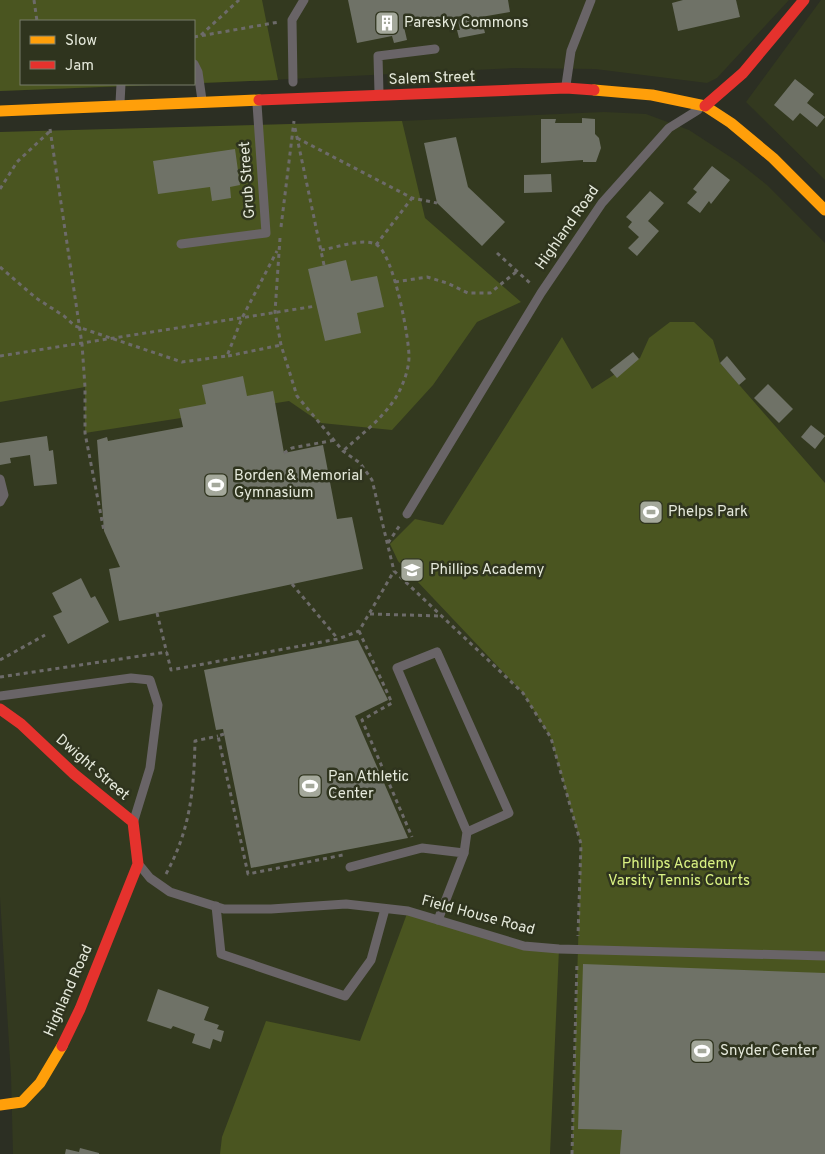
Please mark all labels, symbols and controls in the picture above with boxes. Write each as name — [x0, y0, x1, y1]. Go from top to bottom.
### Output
building icon: Paresky Commons — [374, 10, 400, 36]
place label: Paresky Commons — [404, 14, 529, 33]
legend — [20, 20, 195, 85]
text: Slow — [65, 32, 97, 51]
text: Jam — [65, 57, 94, 76]
street label: Salem Street — [388, 68, 476, 90]
street label: Grub Street — [236, 141, 260, 219]
street label: Highland Road — [532, 182, 604, 274]
place label: Borden & Memorial Gymnasium — [234, 467, 363, 503]
sports icon: Borden & Memorial Gymnasium — [203, 472, 229, 498]
sports icon: Phelps Park — [638, 499, 664, 525]
place label: Phelps Park — [668, 503, 748, 522]
school or university icon: Phillips Academy — [399, 557, 425, 583]
place label: Phillips Academy — [430, 561, 544, 580]
street label: Dwight Street — [51, 731, 133, 805]
place label: Pan Athletic Center — [328, 768, 409, 804]
sports icon: Pan Athletic Center — [297, 773, 323, 799]
park label: Phillips Academy Varsity Tennis Courts — [608, 855, 750, 891]
street label: Field House Road — [419, 892, 537, 940]
street label: Highland Road — [40, 942, 98, 1040]
sports icon: Snyder Center — [689, 1038, 715, 1064]
place label: Snyder Center — [720, 1042, 817, 1061]

